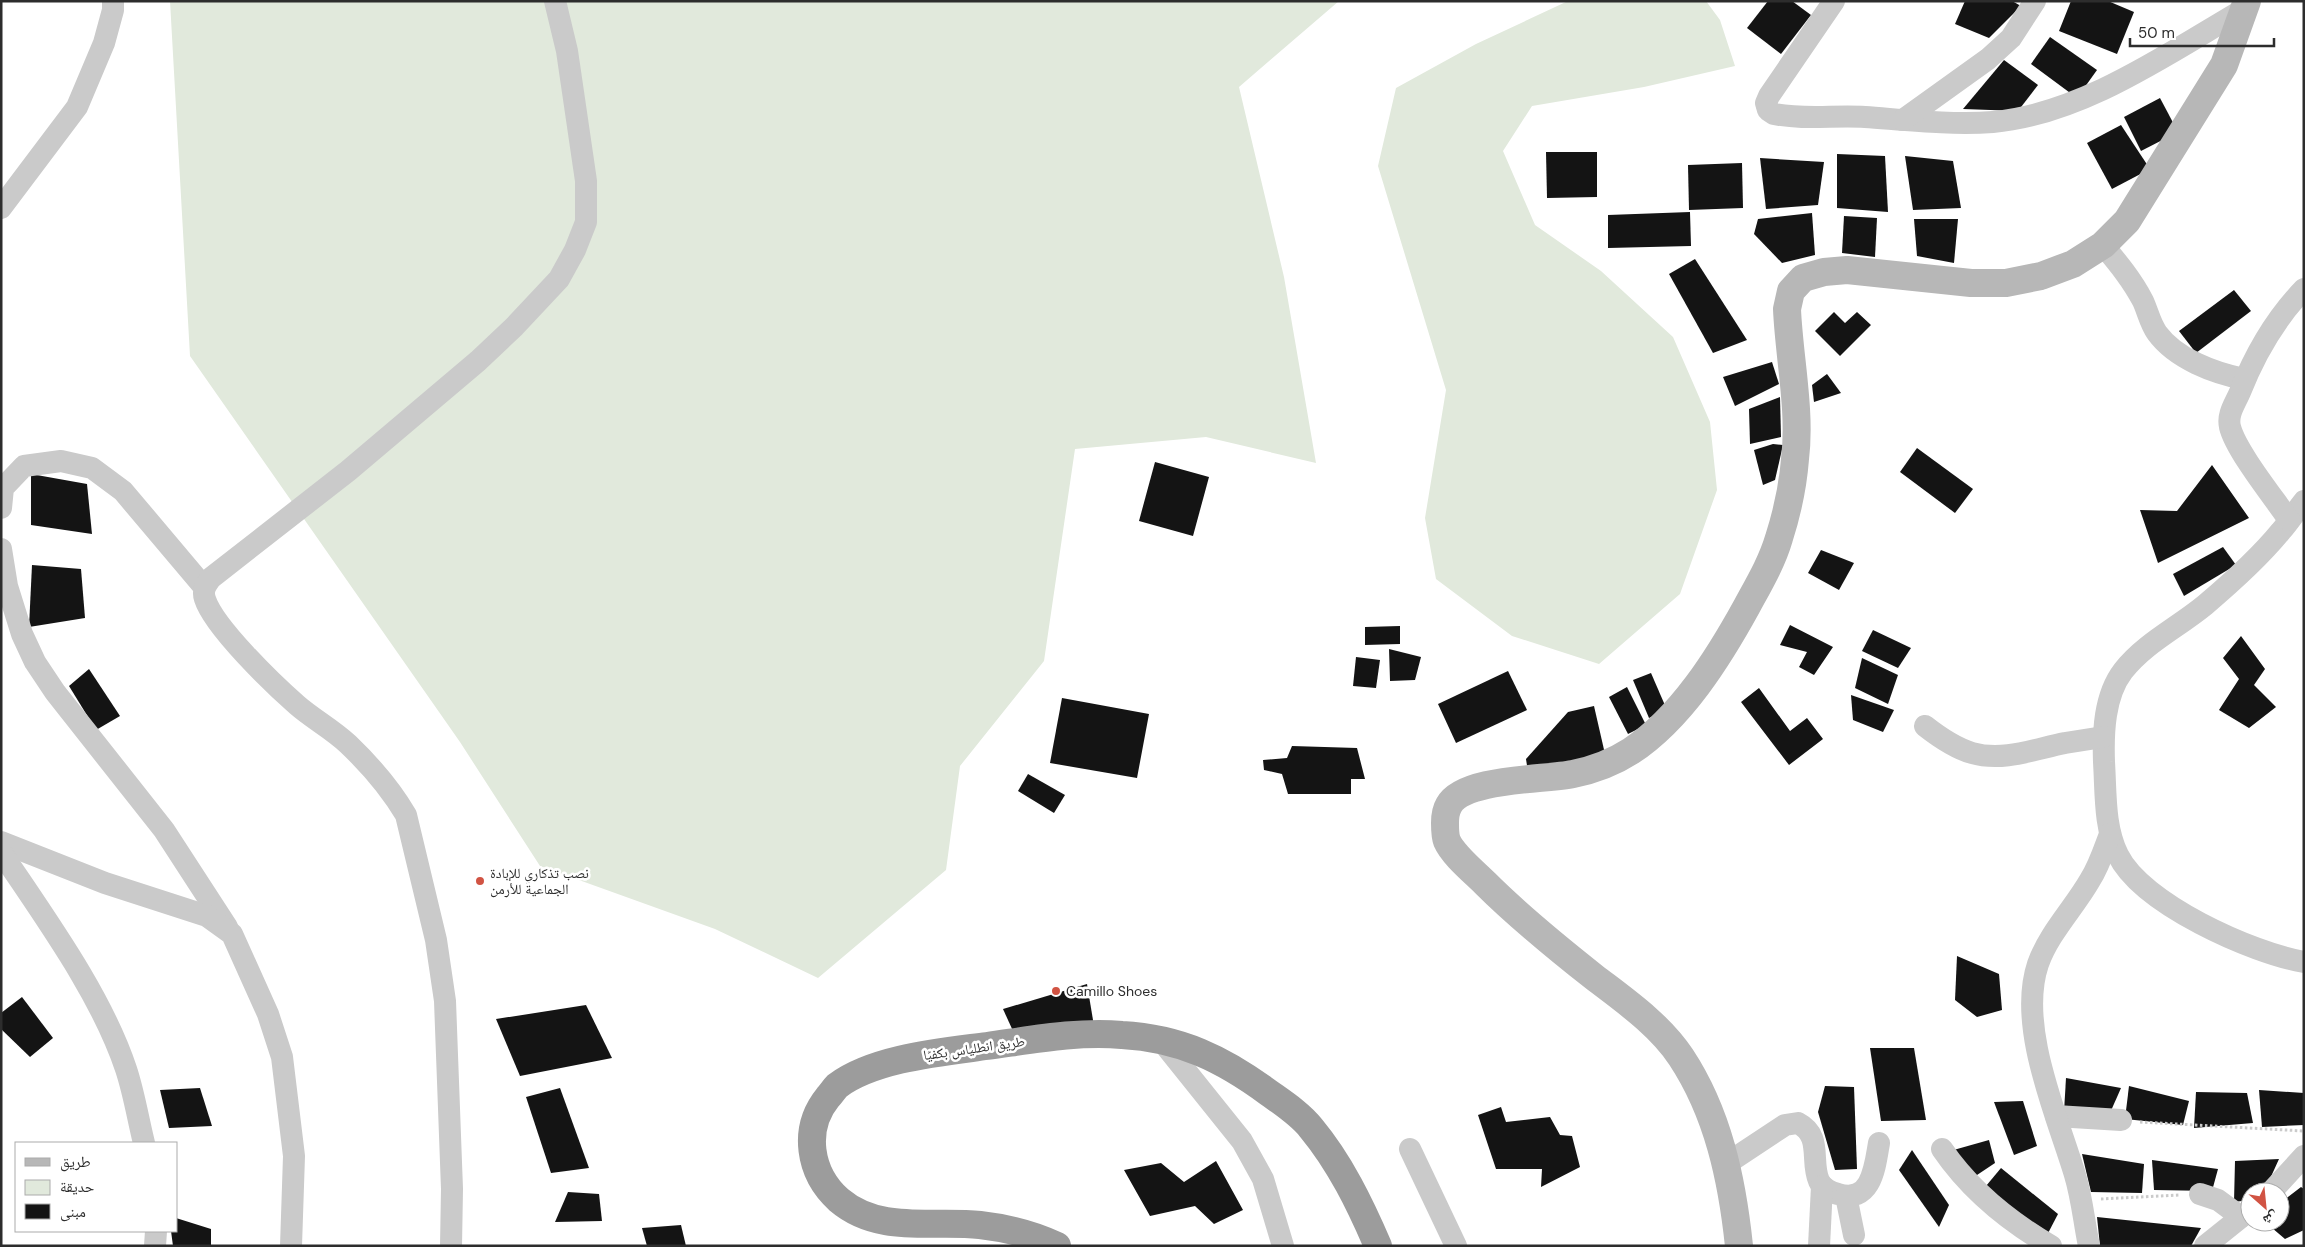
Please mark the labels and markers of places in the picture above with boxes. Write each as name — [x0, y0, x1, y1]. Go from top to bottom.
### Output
place label: نصب تذكاري للإبادة الجماعية للأرمن — [490, 864, 589, 898]
marker: نصب تذكاري للإبادة الجماعية للأرمن — [474, 875, 486, 887]
place label: Camillo Shoes — [1066, 982, 1157, 1000]
marker: Camillo Shoes — [1050, 985, 1062, 997]

